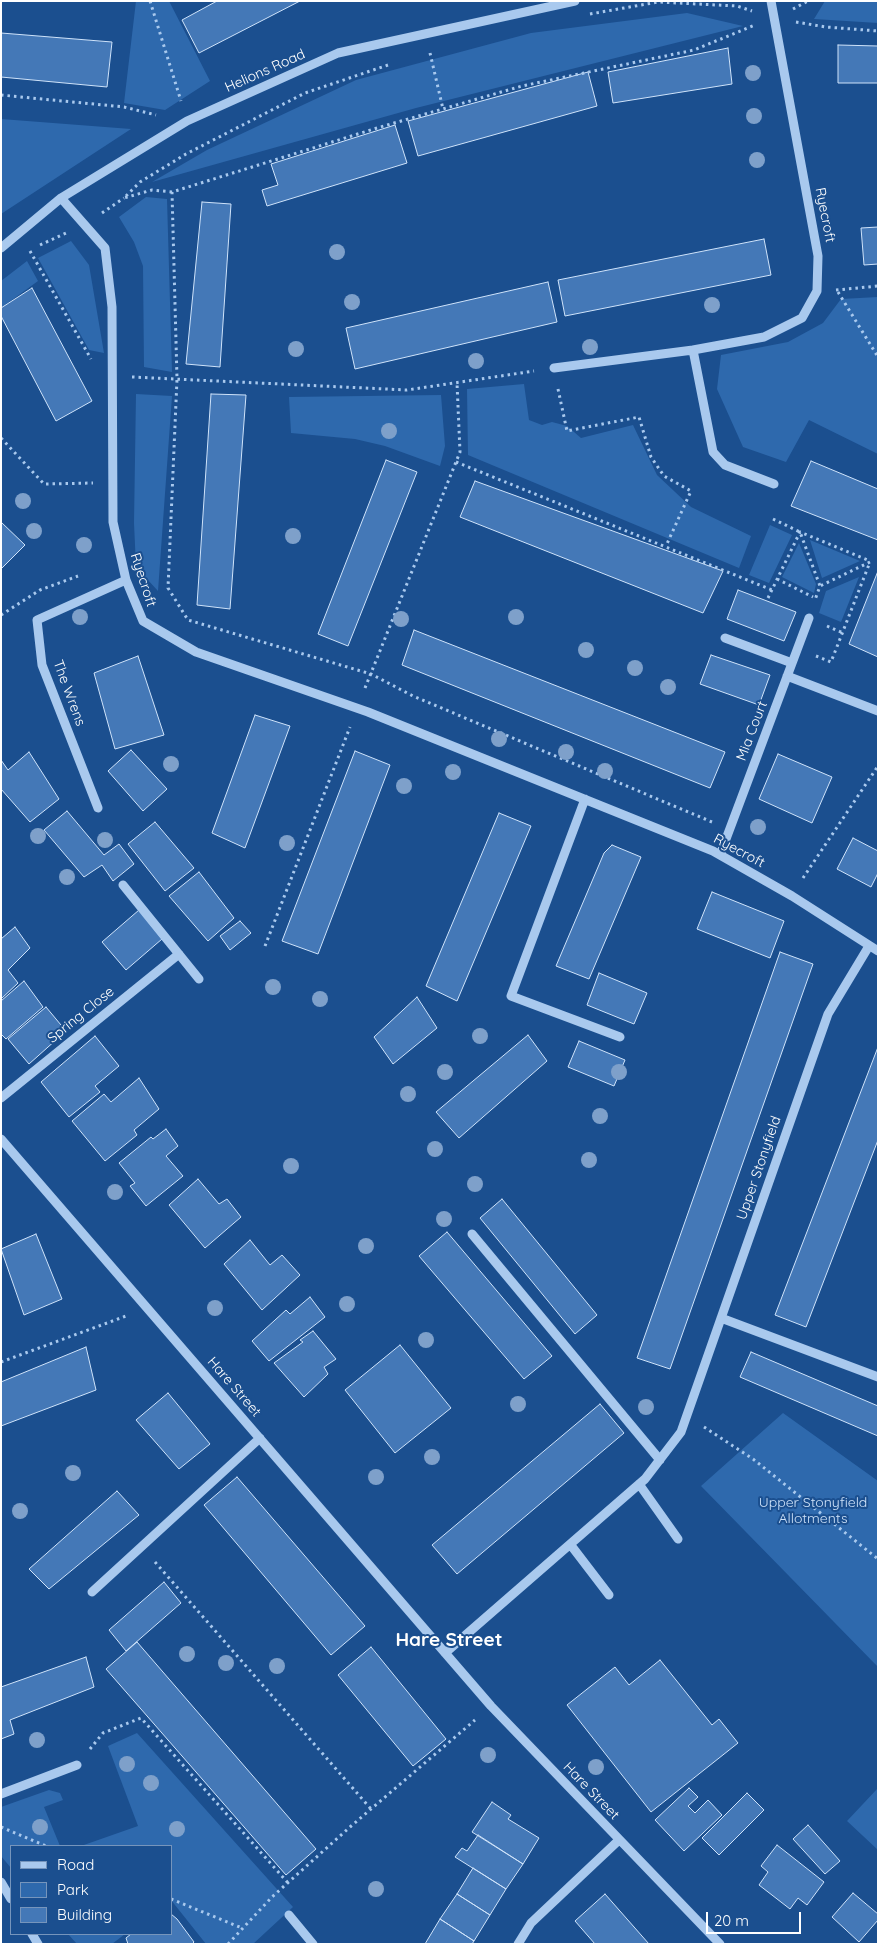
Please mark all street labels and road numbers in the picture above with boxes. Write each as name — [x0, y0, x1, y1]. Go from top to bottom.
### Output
street label: Helions Road — [222, 46, 308, 96]
street label: Ryecroft — [811, 186, 839, 244]
street label: Ryecroft — [126, 551, 160, 609]
street label: The Wrens — [49, 658, 89, 728]
street label: Mia Court — [733, 699, 771, 763]
street label: Ryecroft — [710, 830, 768, 872]
street label: Spring Close — [44, 983, 118, 1047]
street label: Upper Stonyfield — [733, 1114, 785, 1222]
street label: Hare Street — [204, 1354, 264, 1420]
street label: Hare Street — [559, 1759, 623, 1823]

